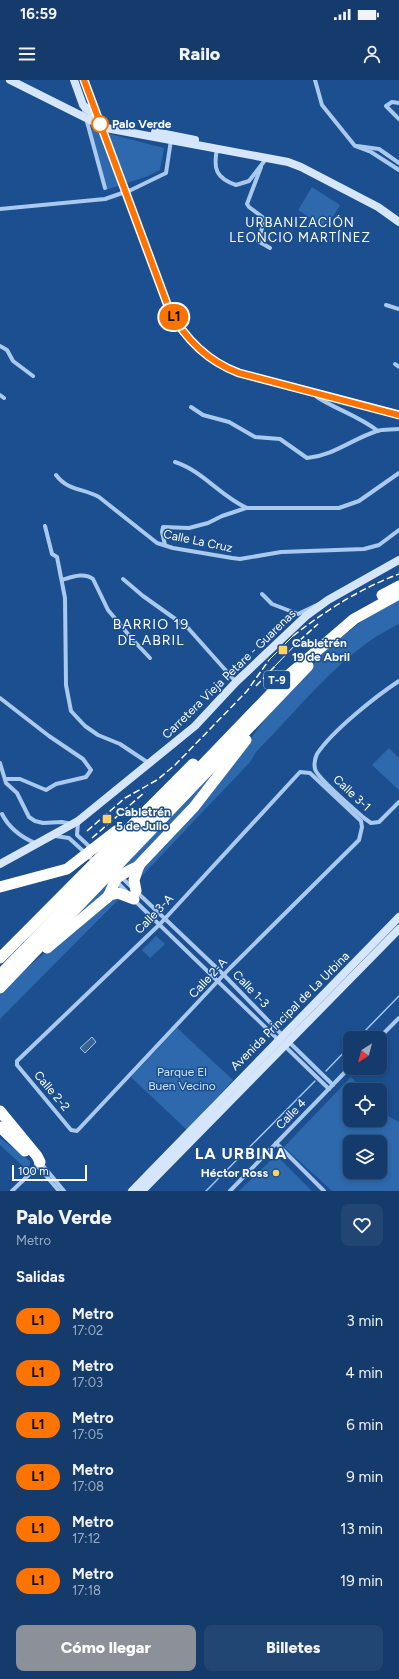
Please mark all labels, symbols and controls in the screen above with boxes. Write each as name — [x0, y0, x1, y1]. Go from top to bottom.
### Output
text: 16:59 — [20, 5, 57, 23]
icon: menu — [16, 43, 38, 65]
text: Railo — [179, 43, 220, 65]
icon: person — [361, 43, 383, 65]
marker: Palo Verde — [91, 115, 109, 133]
place label: Palo Verde — [112, 117, 172, 131]
district label: URBANIZACIÓN LEONCIO MARTÍNEZ — [229, 215, 371, 245]
line badge: L1 — [156, 304, 192, 330]
text: L1 — [167, 308, 181, 325]
street label: Calle La Cruz — [162, 527, 234, 555]
street label: Carretera Vieja Petare - Guarenas — [159, 606, 299, 742]
district label: BARRIO 19 DE ABRIL — [113, 616, 189, 649]
place label: Cabletrén 19 de Abril — [292, 636, 350, 664]
marker: Cabletrén 19 de Abril — [277, 644, 289, 656]
road number: T-9 — [264, 671, 290, 689]
street label: Calle 3-1 — [330, 772, 374, 814]
place label: Cabletrén 5 de Julio — [116, 805, 171, 833]
marker: Cabletrén 5 de Julio — [101, 813, 113, 825]
street label: Calle 3-A — [132, 891, 176, 937]
street label: Avenida Principal de La Urbina — [228, 949, 352, 1073]
street label: Calle 2-A — [186, 955, 230, 1001]
street label: Calle 1-3 — [230, 968, 272, 1010]
north arrow — [343, 1031, 387, 1075]
map controls — [343, 1031, 387, 1179]
park label: Parque El Buen Vecino — [148, 1065, 216, 1093]
street label: Calle 2-2 — [31, 1068, 73, 1114]
button: locate — [343, 1083, 387, 1127]
street label: Calle 4 — [273, 1095, 309, 1132]
button: layers — [343, 1135, 387, 1179]
district label: LA URBINA — [195, 1144, 287, 1163]
scale bar — [12, 1163, 87, 1182]
text: 100 m — [18, 1165, 49, 1178]
place label: Héctor Ross — [201, 1166, 268, 1180]
marker: Héctor Ross — [271, 1168, 281, 1178]
button: heart — [341, 1204, 383, 1246]
text: Palo Verde — [16, 1206, 112, 1229]
text: Metro — [16, 1233, 51, 1248]
text: Salidas — [16, 1268, 65, 1286]
text: Metro — [72, 1305, 114, 1323]
text: L1 — [31, 1312, 45, 1329]
text: 3 min — [347, 1312, 383, 1330]
text: 17:02 — [72, 1323, 103, 1338]
text: Metro — [72, 1357, 114, 1375]
text: L1 — [31, 1364, 45, 1381]
text: 4 min — [345, 1364, 383, 1382]
text: 17:03 — [72, 1375, 103, 1390]
text: Metro — [72, 1409, 114, 1427]
text: L1 — [31, 1416, 45, 1433]
text: 6 min — [346, 1416, 383, 1434]
text: 17:05 — [72, 1427, 103, 1442]
text: Metro — [72, 1461, 114, 1479]
text: L1 — [31, 1468, 45, 1485]
text: 9 min — [346, 1468, 383, 1486]
text: 17:08 — [72, 1479, 104, 1494]
text: Metro — [72, 1513, 114, 1531]
text: L1 — [31, 1520, 45, 1537]
text: 13 min — [340, 1520, 383, 1538]
text: 17:12 — [72, 1531, 100, 1546]
text: Metro — [72, 1565, 114, 1583]
text: L1 — [31, 1572, 45, 1589]
text: 19 min — [340, 1572, 383, 1590]
text: 17:18 — [72, 1583, 101, 1598]
button: Cómo llegar — [16, 1625, 196, 1671]
button: Billetes — [204, 1625, 383, 1671]

